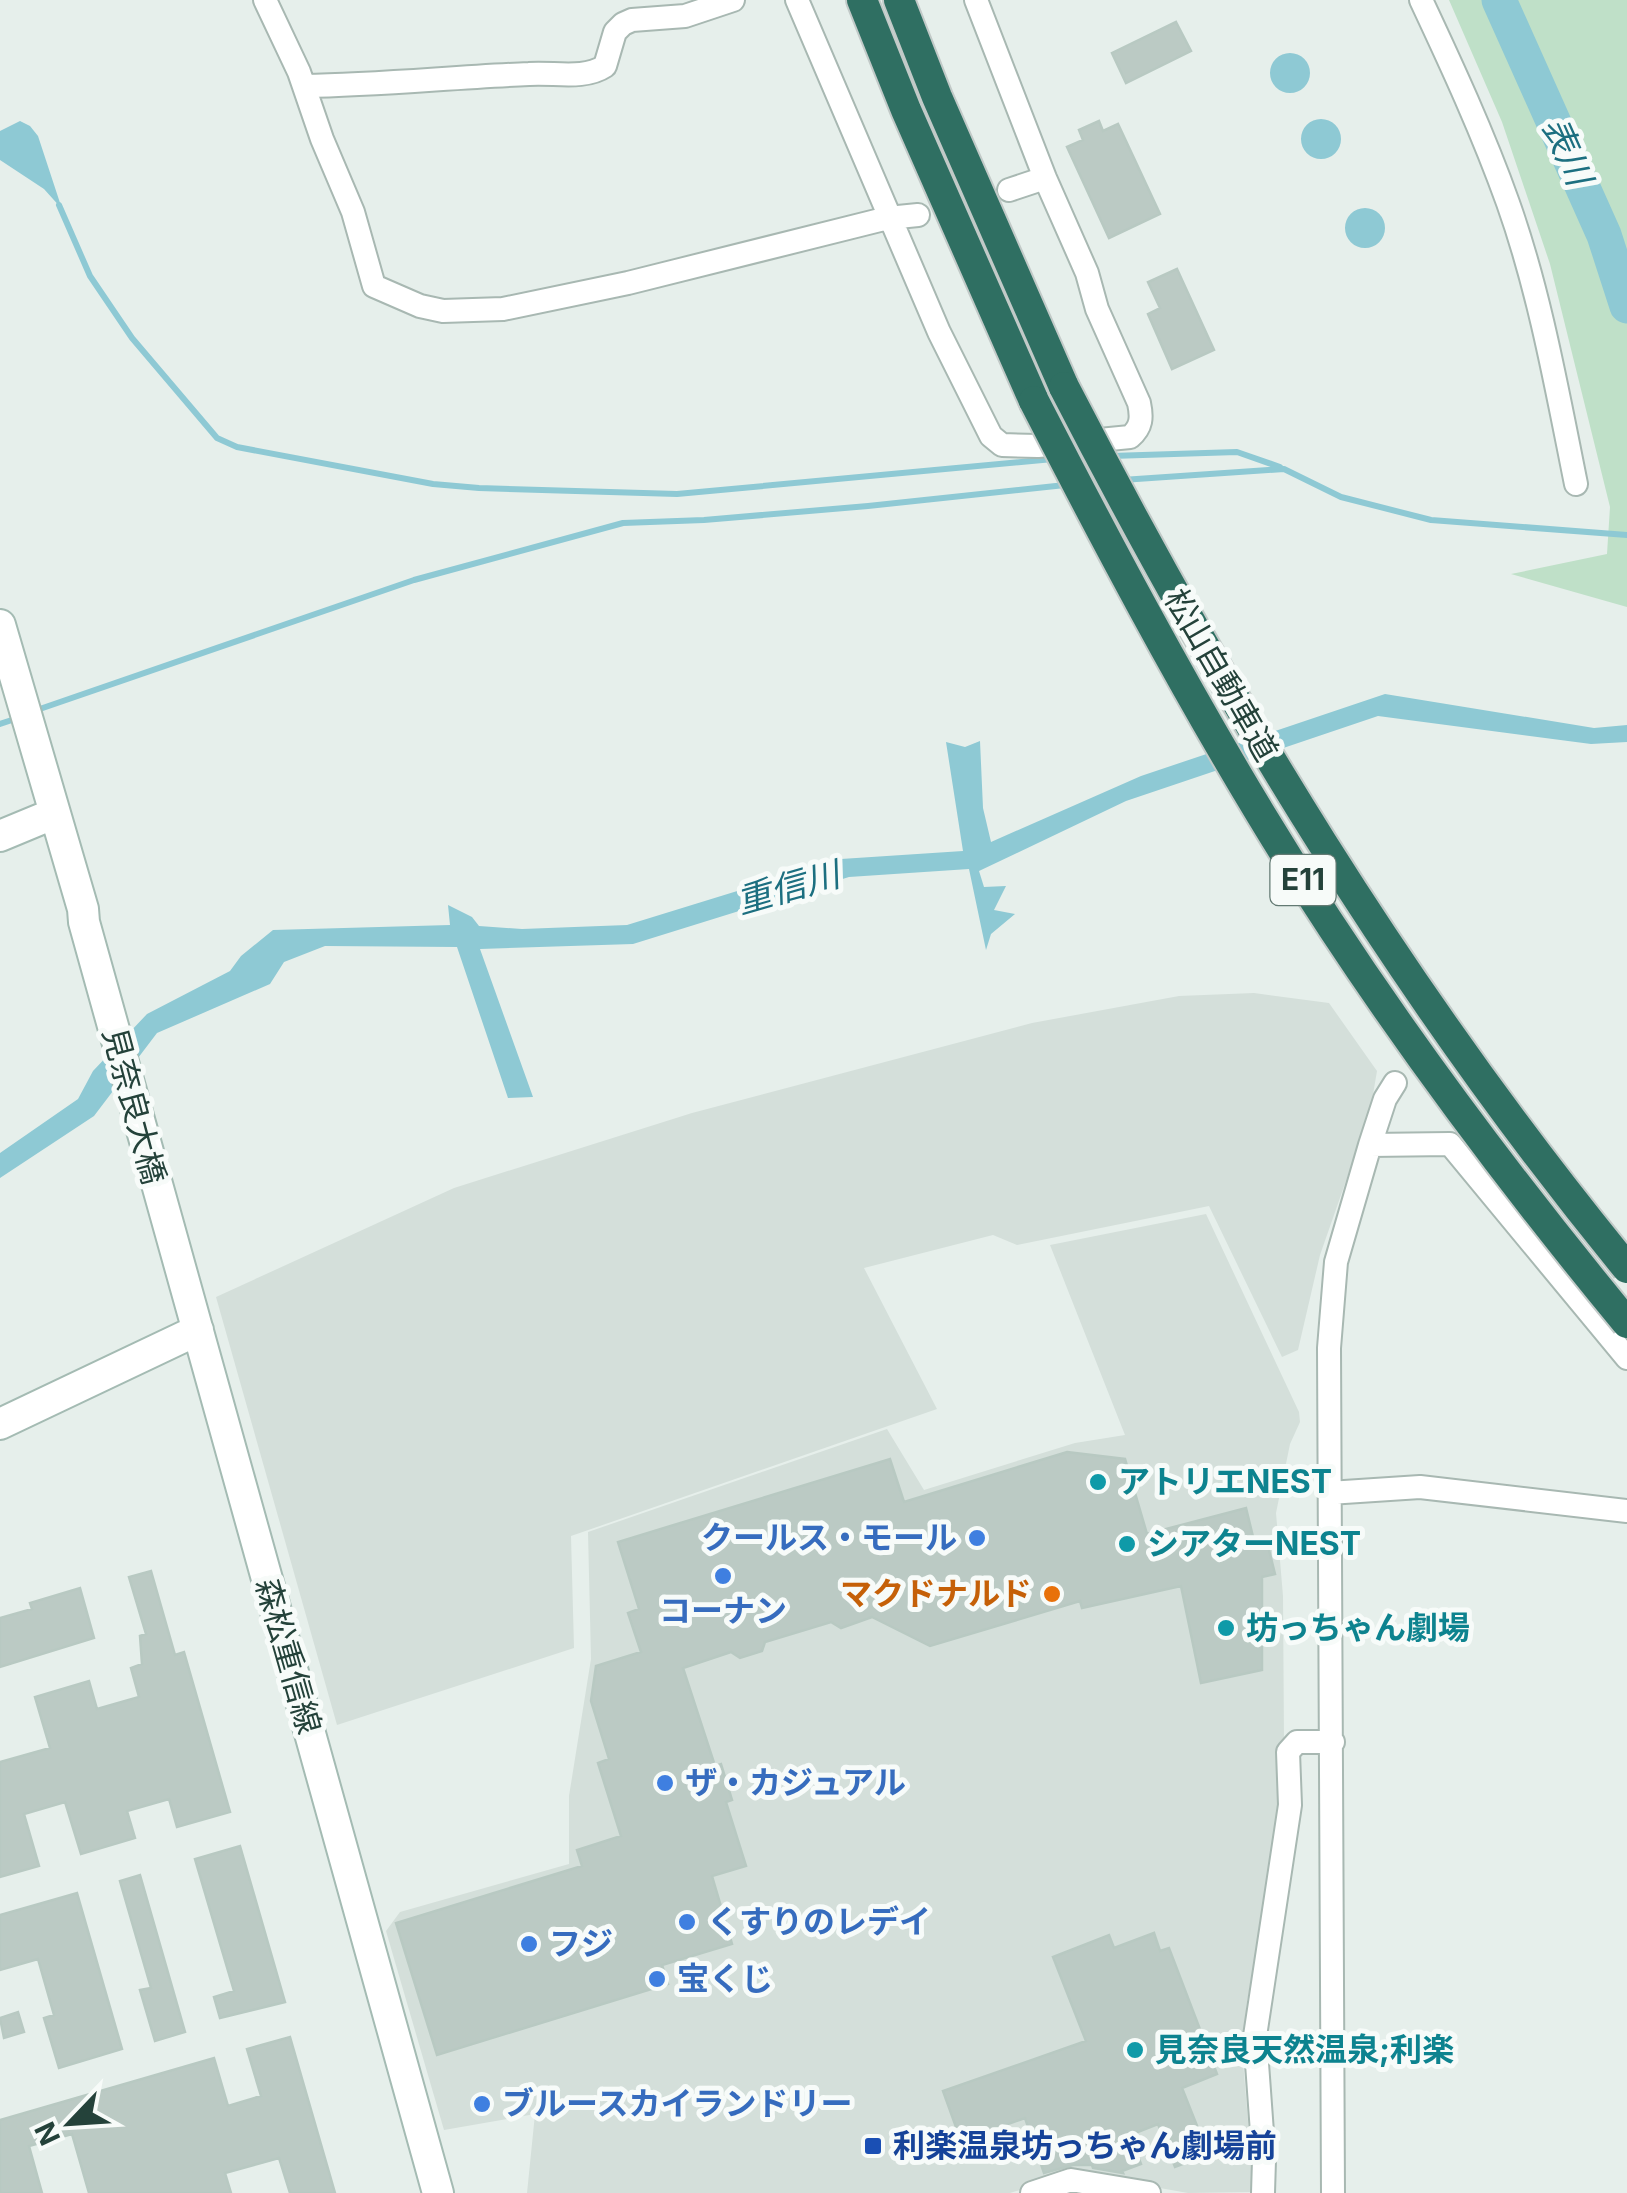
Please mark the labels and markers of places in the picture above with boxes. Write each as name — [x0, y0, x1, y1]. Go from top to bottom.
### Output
place label: アトリエNEST — [1118, 1462, 1332, 1501]
marker: アトリエNEST — [1087, 1471, 1109, 1493]
place label: クールス・モール — [701, 1518, 957, 1557]
place label: シアターNEST — [1147, 1524, 1361, 1563]
marker: クールス・モール — [966, 1527, 988, 1549]
marker: シアターNEST — [1116, 1533, 1138, 1555]
marker: コーナン — [712, 1565, 734, 1587]
place label: マクドナルド — [840, 1574, 1032, 1613]
marker: マクドナルド — [1041, 1583, 1063, 1605]
place label: コーナン — [659, 1591, 787, 1630]
place label: 坊っちゃん劇場 — [1246, 1608, 1470, 1647]
marker: 坊っちゃん劇場 — [1215, 1617, 1237, 1639]
place label: ザ・カジュアル — [685, 1763, 906, 1802]
marker: ザ・カジュアル — [654, 1772, 676, 1794]
place label: くすりのレデイ — [707, 1902, 931, 1941]
marker: くすりのレデイ — [676, 1911, 698, 1933]
place label: フジ — [549, 1924, 613, 1963]
marker: フジ — [518, 1933, 540, 1955]
place label: 宝くじ — [677, 1959, 773, 1998]
marker: 宝くじ — [646, 1968, 668, 1990]
place label: 見奈良天然温泉;利楽 — [1155, 2030, 1454, 2069]
marker: 見奈良天然温泉;利楽 — [1124, 2039, 1146, 2061]
place label: ブルースカイランドリー — [502, 2084, 852, 2123]
marker: ブルースカイランドリー — [471, 2093, 493, 2115]
place label: 利楽温泉坊っちゃん劇場前 — [893, 2126, 1277, 2165]
marker: 利楽温泉坊っちゃん劇場前 — [862, 2135, 884, 2157]

